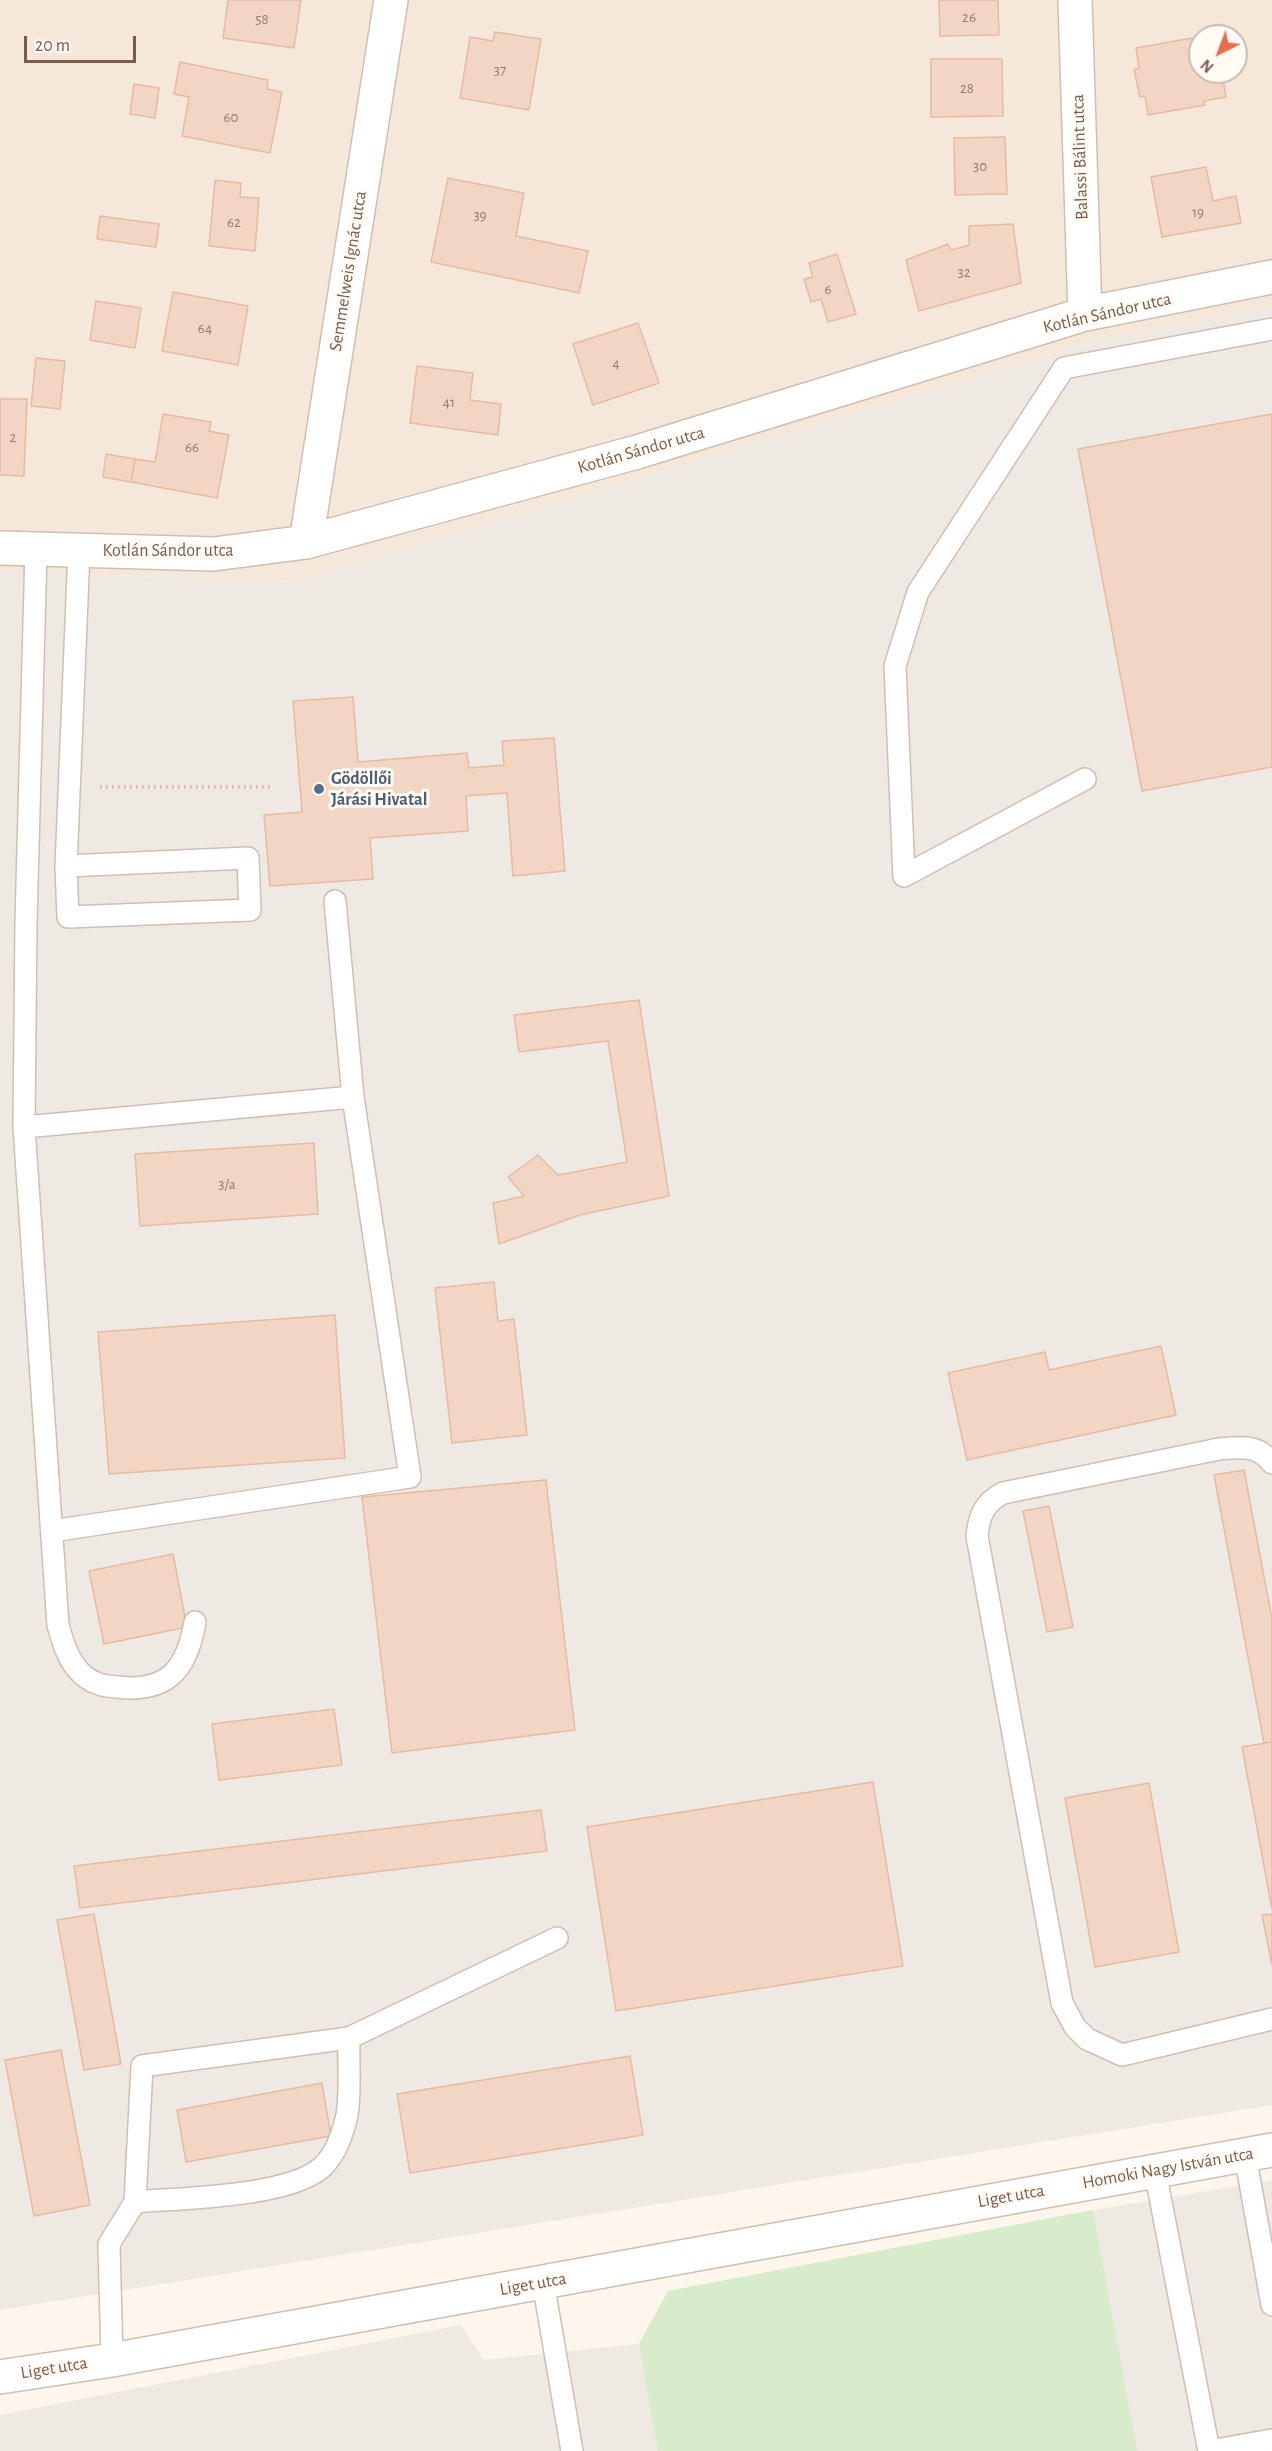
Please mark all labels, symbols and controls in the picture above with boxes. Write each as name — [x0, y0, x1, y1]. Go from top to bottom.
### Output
house number: 26 — [962, 8, 976, 26]
house number: 58 — [255, 10, 269, 28]
scale bar — [27, 24, 140, 62]
north arrow — [1188, 24, 1248, 84]
text: 20 m — [35, 37, 70, 55]
text: N — [1198, 56, 1217, 76]
house number: 37 — [494, 61, 506, 79]
house number: 28 — [960, 79, 974, 97]
street label: Balassi Bálint utca — [1067, 94, 1093, 220]
house number: 60 — [224, 108, 238, 126]
house number: 30 — [973, 157, 987, 175]
street label: Semmelweis Ignác utca — [325, 189, 371, 353]
house number: 19 — [1192, 203, 1204, 221]
house number: 39 — [473, 206, 487, 224]
house number: 62 — [227, 213, 241, 231]
house number: 32 — [957, 263, 971, 281]
house number: 6 — [824, 280, 832, 298]
street label: Kotlán Sándor utca — [1041, 288, 1173, 338]
house number: 64 — [198, 319, 212, 337]
house number: 4 — [612, 354, 620, 372]
house number: 41 — [443, 393, 455, 411]
street label: Kotlán Sándor utca — [575, 422, 707, 478]
house number: 2 — [10, 428, 16, 446]
house number: 66 — [185, 438, 199, 456]
street label: Kotlán Sándor utca — [103, 540, 233, 562]
place label: Gödöllői Járási Hivatal — [331, 768, 427, 810]
marker: Gödöllői Járási Hivatal — [312, 782, 326, 796]
house number: 3/a — [218, 1175, 236, 1193]
street label: Homoki Nagy István utca — [1081, 2142, 1255, 2194]
street label: Liget utca — [976, 2180, 1046, 2212]
street label: Liget utca — [498, 2268, 568, 2300]
street label: Liget utca — [19, 2352, 89, 2384]

